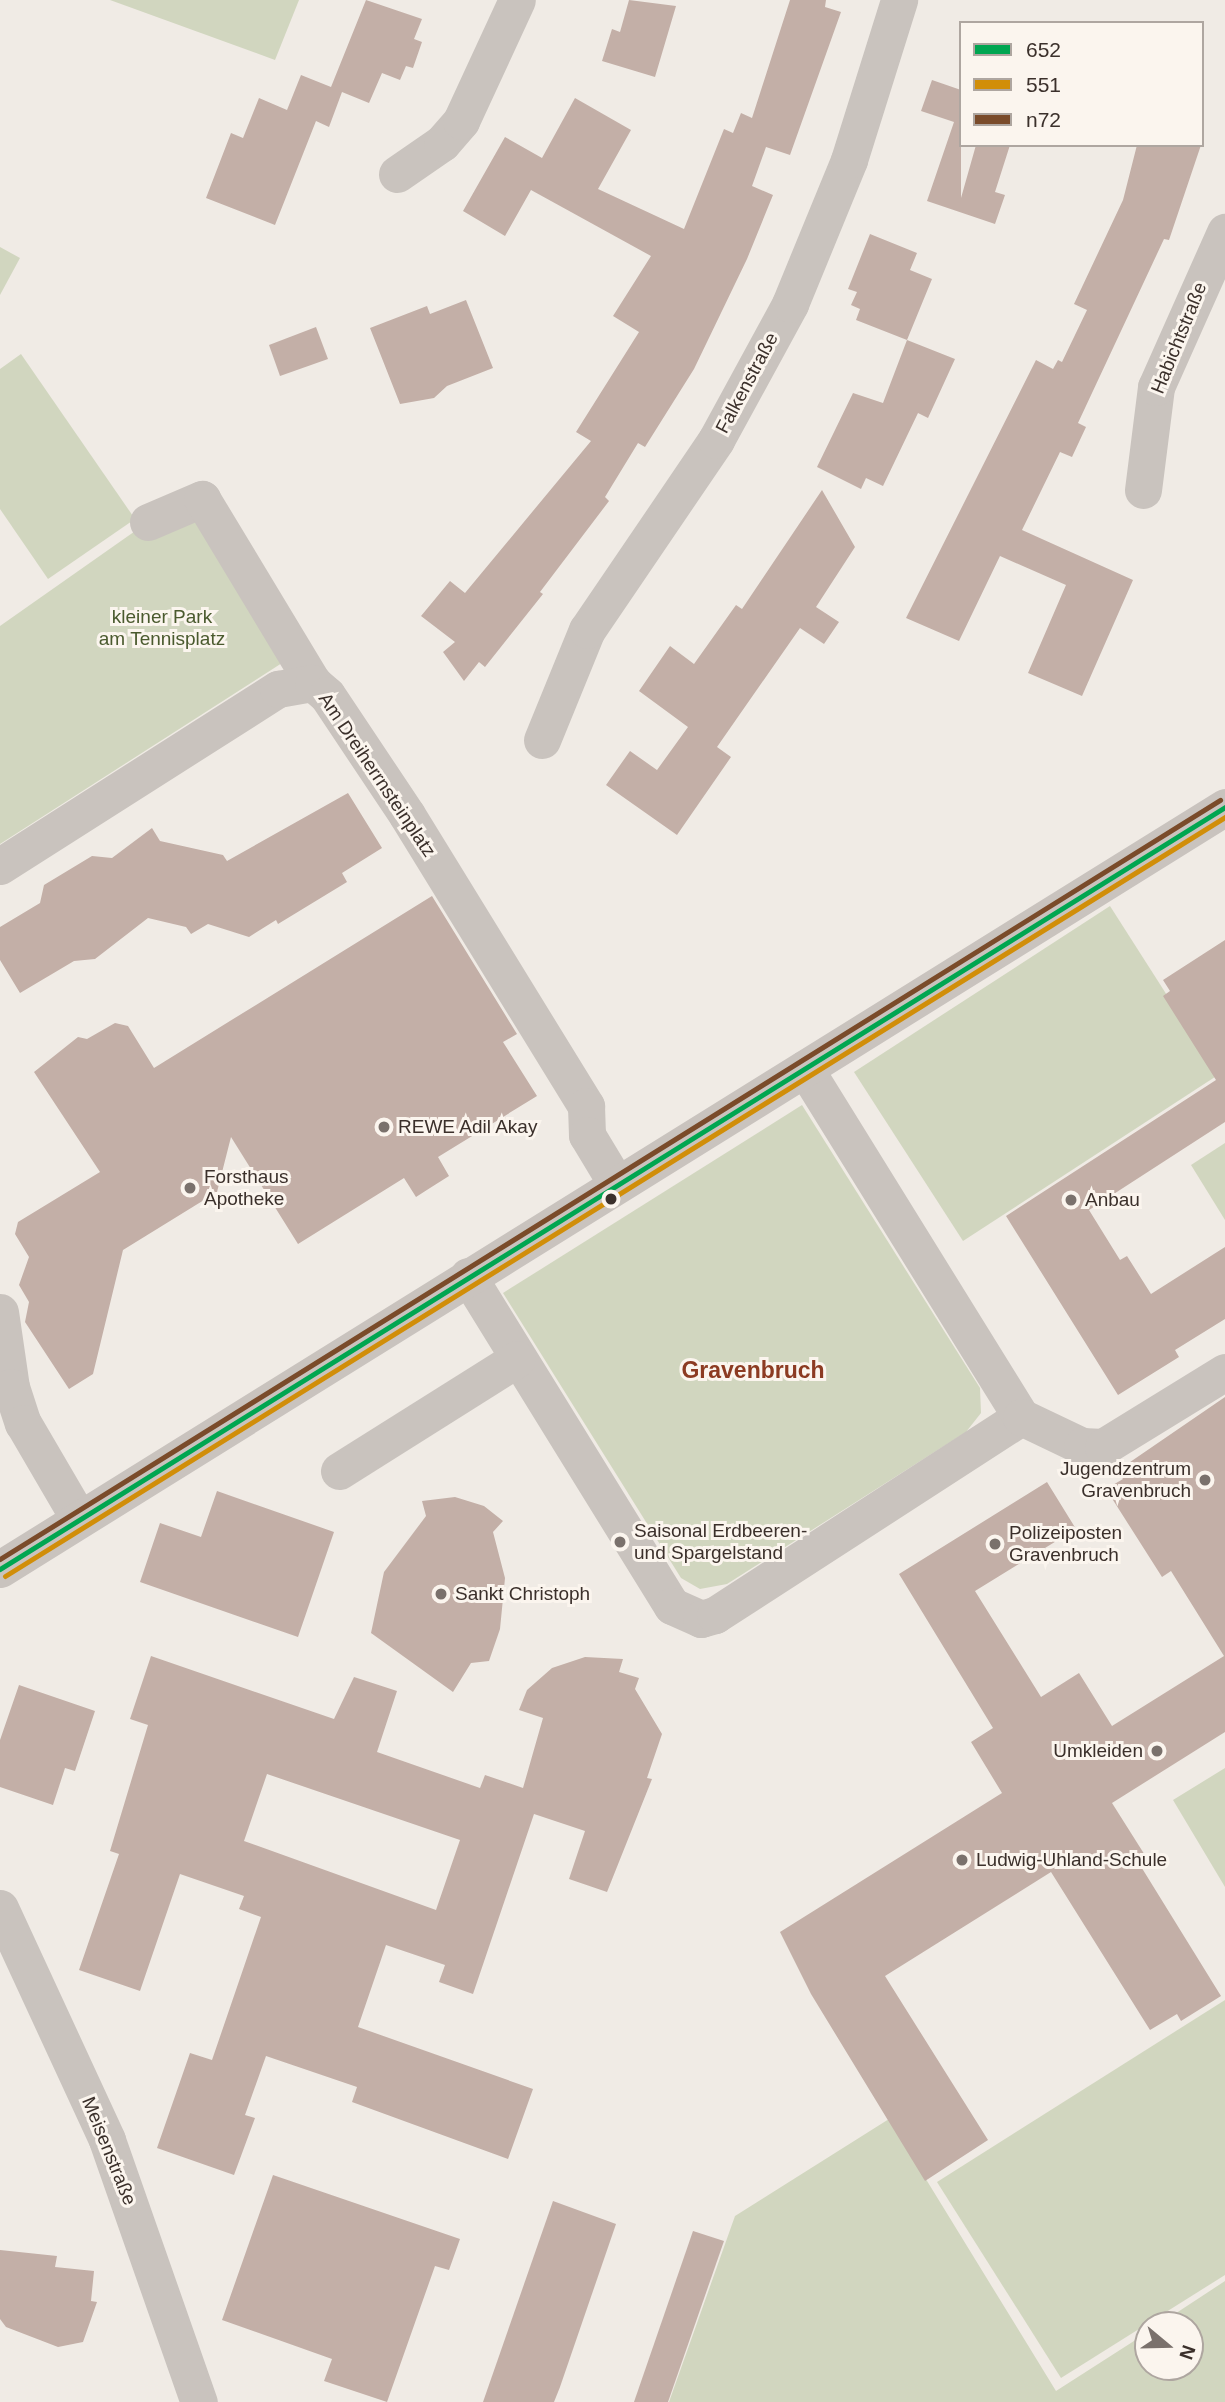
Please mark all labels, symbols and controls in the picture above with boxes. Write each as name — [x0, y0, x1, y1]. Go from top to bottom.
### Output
legend — [959, 21, 1204, 147]
text: 652 — [1026, 38, 1061, 61]
text: 551 — [1026, 73, 1061, 96]
text: n72 — [1026, 108, 1061, 131]
street label: Habichtstraße — [1146, 279, 1212, 397]
street label: Falkenstraße — [711, 329, 783, 437]
park label: kleiner Park am Tennisplatz — [99, 606, 225, 650]
street label: Am Dreiherrnsteinplatz — [314, 689, 440, 861]
place label: REWE Adil Akay — [398, 1116, 539, 1138]
marker: REWE Adil Akay — [376, 1119, 392, 1135]
place label: Forsthaus Apotheke — [204, 1166, 288, 1210]
marker: Forsthaus Apotheke — [182, 1180, 198, 1196]
place label: Anbau — [1085, 1189, 1140, 1211]
unlabelled marker — [604, 1192, 618, 1206]
marker: Anbau — [1063, 1192, 1079, 1208]
district label: Gravenbruch — [681, 1356, 825, 1384]
place label: Jugendzentrum Gravenbruch — [1060, 1458, 1191, 1502]
marker: Jugendzentrum Gravenbruch — [1197, 1472, 1213, 1488]
place label: Saisonal Erdbeeren- und Spargelstand — [634, 1520, 807, 1564]
place label: Polizeiposten Gravenbruch — [1009, 1522, 1122, 1566]
marker: Saisonal Erdbeeren- und Spargelstand — [612, 1534, 628, 1550]
marker: Polizeiposten Gravenbruch — [987, 1536, 1003, 1552]
place label: Sankt Christoph — [455, 1583, 590, 1605]
marker: Sankt Christoph — [433, 1586, 449, 1602]
place label: Umkleiden — [1053, 1740, 1143, 1762]
marker: Umkleiden — [1149, 1743, 1165, 1759]
place label: Ludwig-Uhland-Schule — [976, 1849, 1167, 1871]
marker: Ludwig-Uhland-Schule — [954, 1852, 970, 1868]
street label: Meisenstraße — [77, 2093, 141, 2209]
north arrow — [1134, 2311, 1204, 2381]
text: N — [1175, 2342, 1200, 2362]

